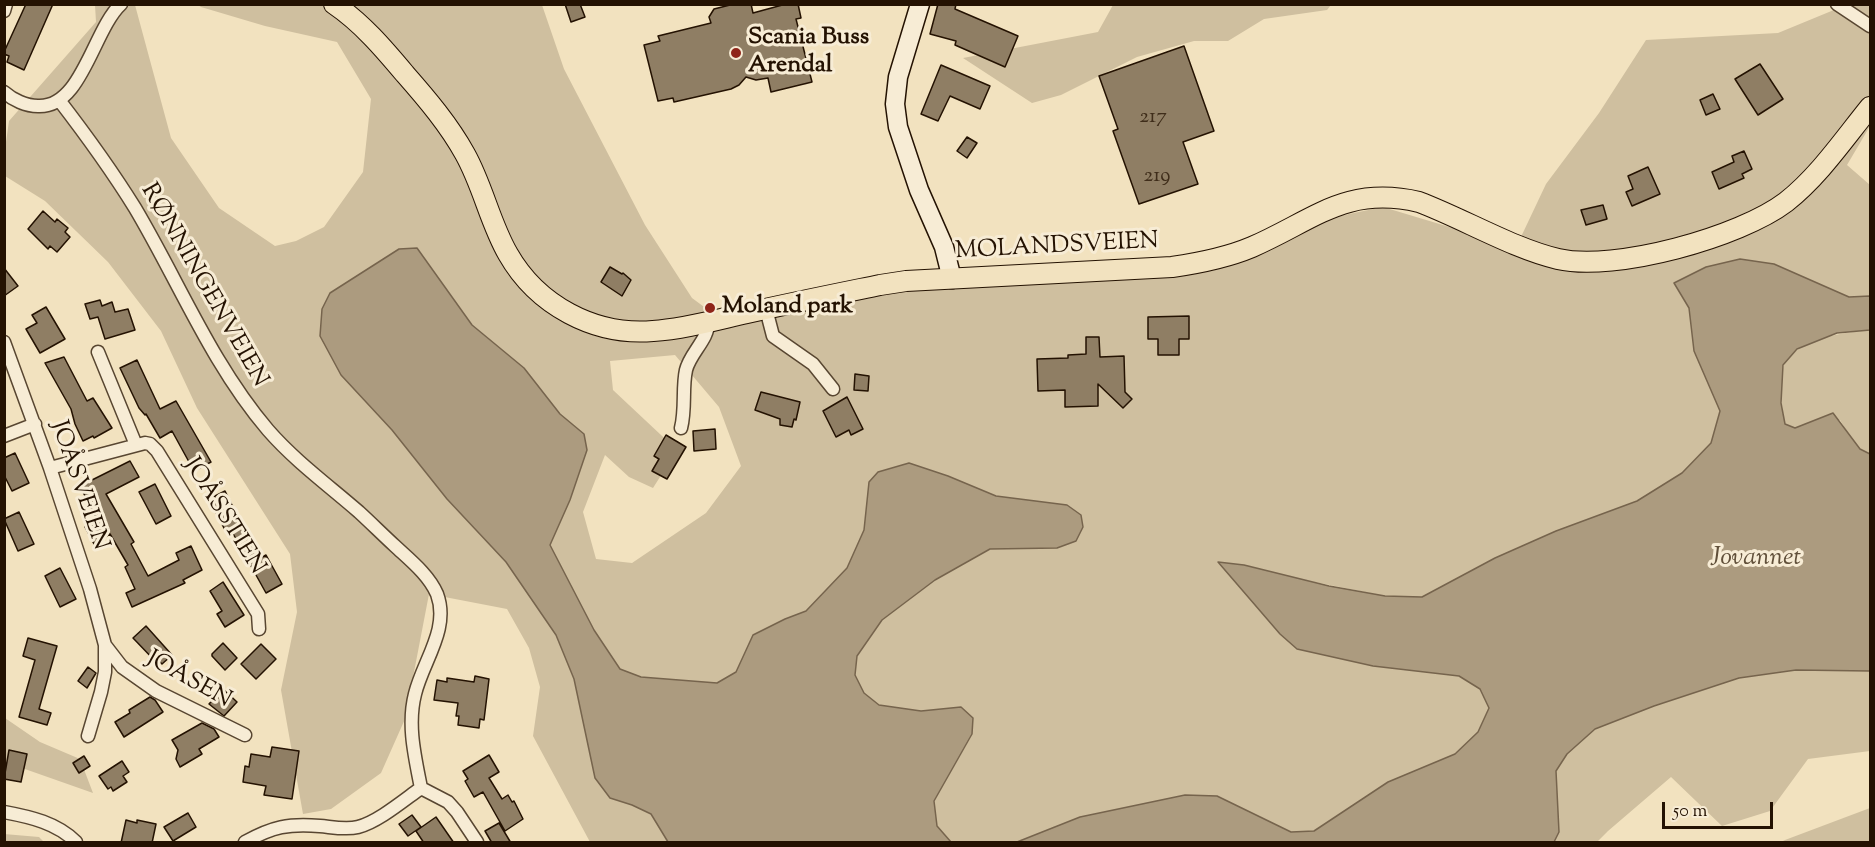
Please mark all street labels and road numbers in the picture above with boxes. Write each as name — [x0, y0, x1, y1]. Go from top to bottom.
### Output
street label: RØNNINGENVEIEN — [133, 179, 273, 393]
street label: MOLANDSVEIEN — [955, 228, 1159, 268]
street label: JOÅSVEIEN — [42, 418, 114, 554]
street label: JOÅSSTIEN — [176, 453, 270, 581]
street label: JOÅSEN — [140, 646, 236, 716]

